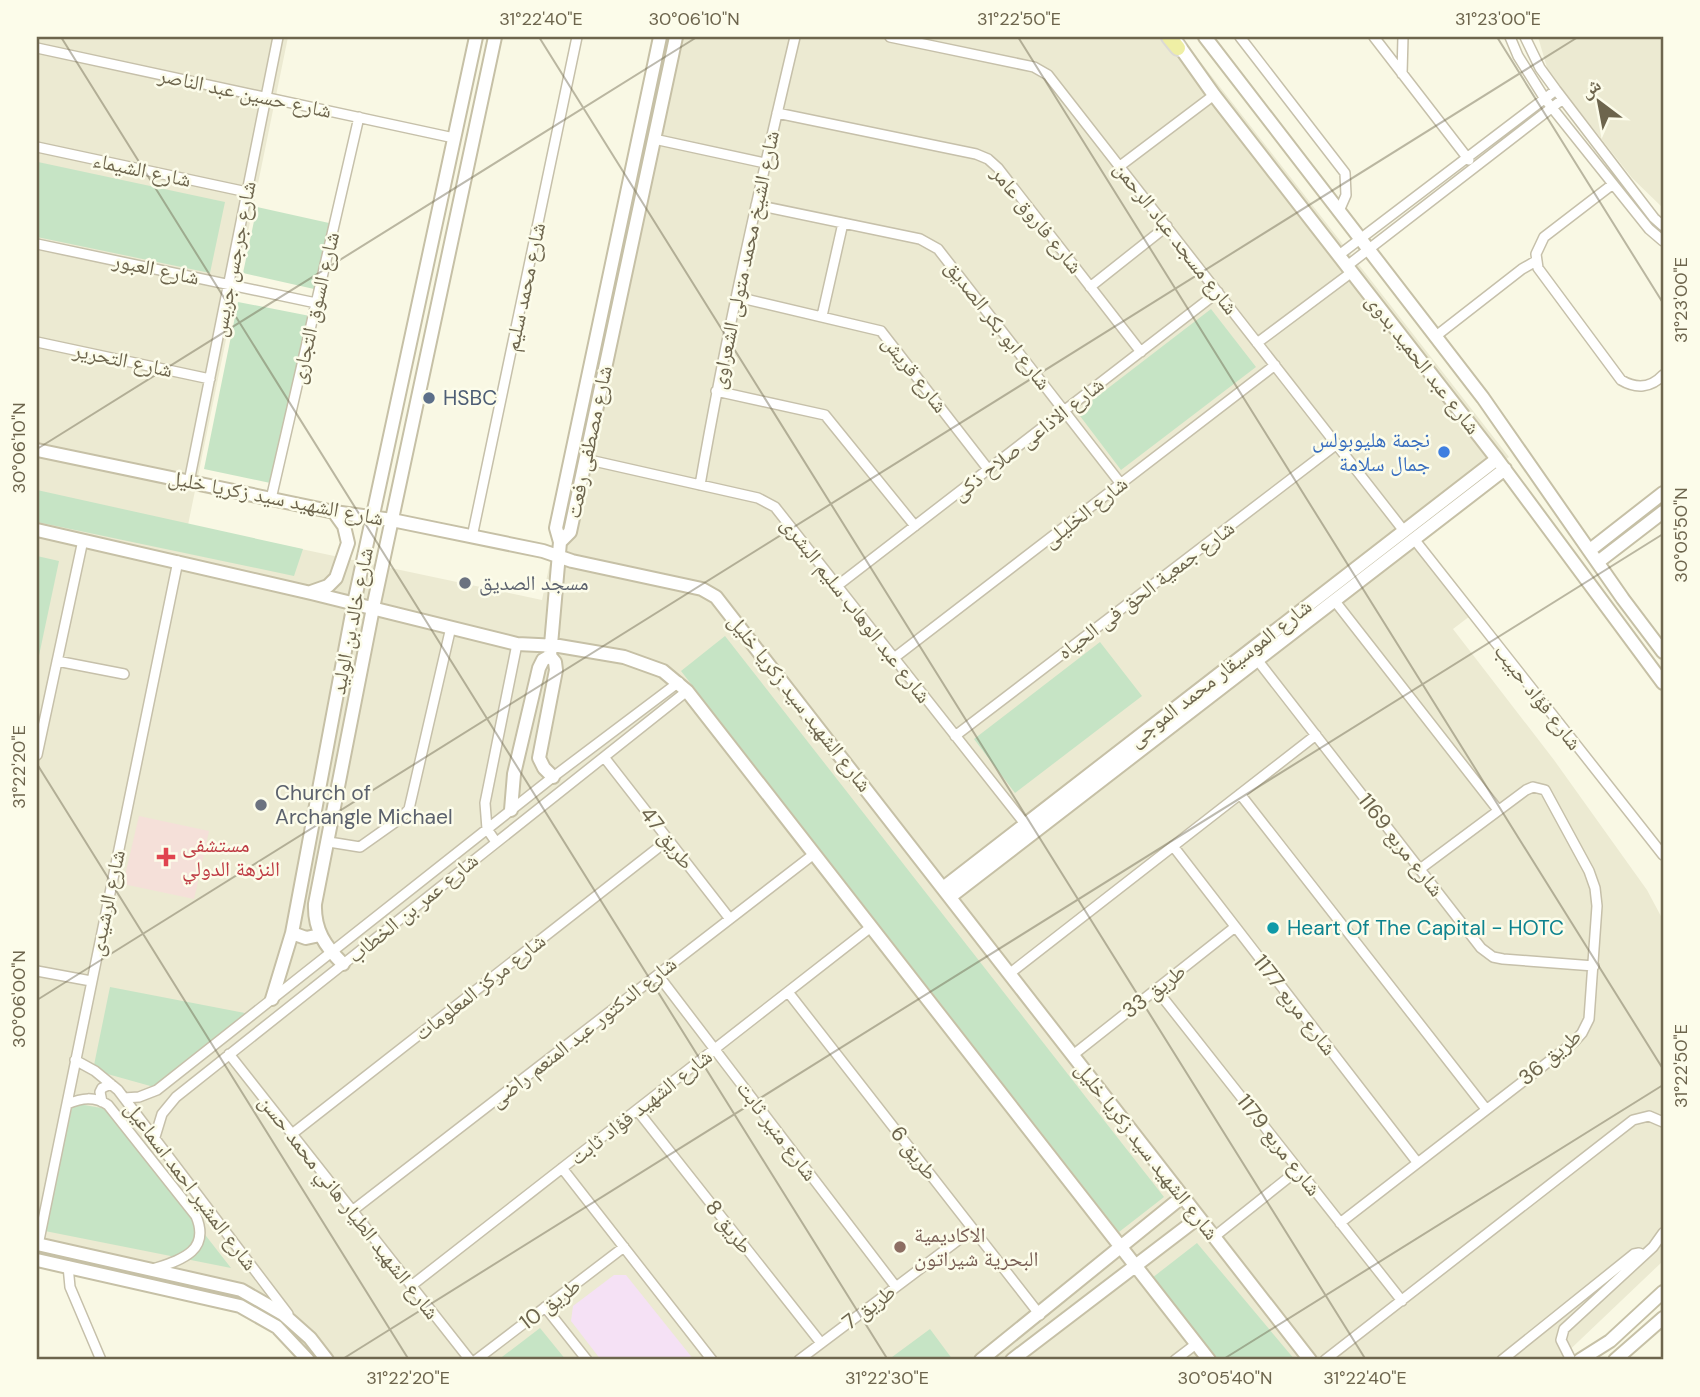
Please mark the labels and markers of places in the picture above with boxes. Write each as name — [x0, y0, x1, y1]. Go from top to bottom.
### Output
place label: HSBC — [443, 384, 497, 412]
marker: HSBC — [421, 390, 437, 406]
place label: نجمة هليوبولس جمال سلامة — [1312, 426, 1430, 478]
marker: نجمة هليوبولس جمال سلامة — [1436, 444, 1452, 460]
place label: مسجد الصديق — [479, 569, 588, 597]
marker: مسجد الصديق — [457, 575, 473, 591]
place label: Church of Archangle Michael — [275, 779, 453, 831]
marker: Church of Archangle Michael — [253, 797, 269, 813]
place label: مستشفى النزهة الدولي — [182, 831, 280, 885]
marker: مستشفى النزهة الدولي — [156, 847, 176, 867]
place label: Heart Of The Capital - HOTC — [1287, 914, 1564, 942]
marker: Heart Of The Capital - HOTC — [1265, 920, 1281, 936]
place label: الاكاديمية البحرية شيراتون — [914, 1221, 1039, 1273]
marker: الاكاديمية البحرية شيراتون — [892, 1239, 908, 1255]

